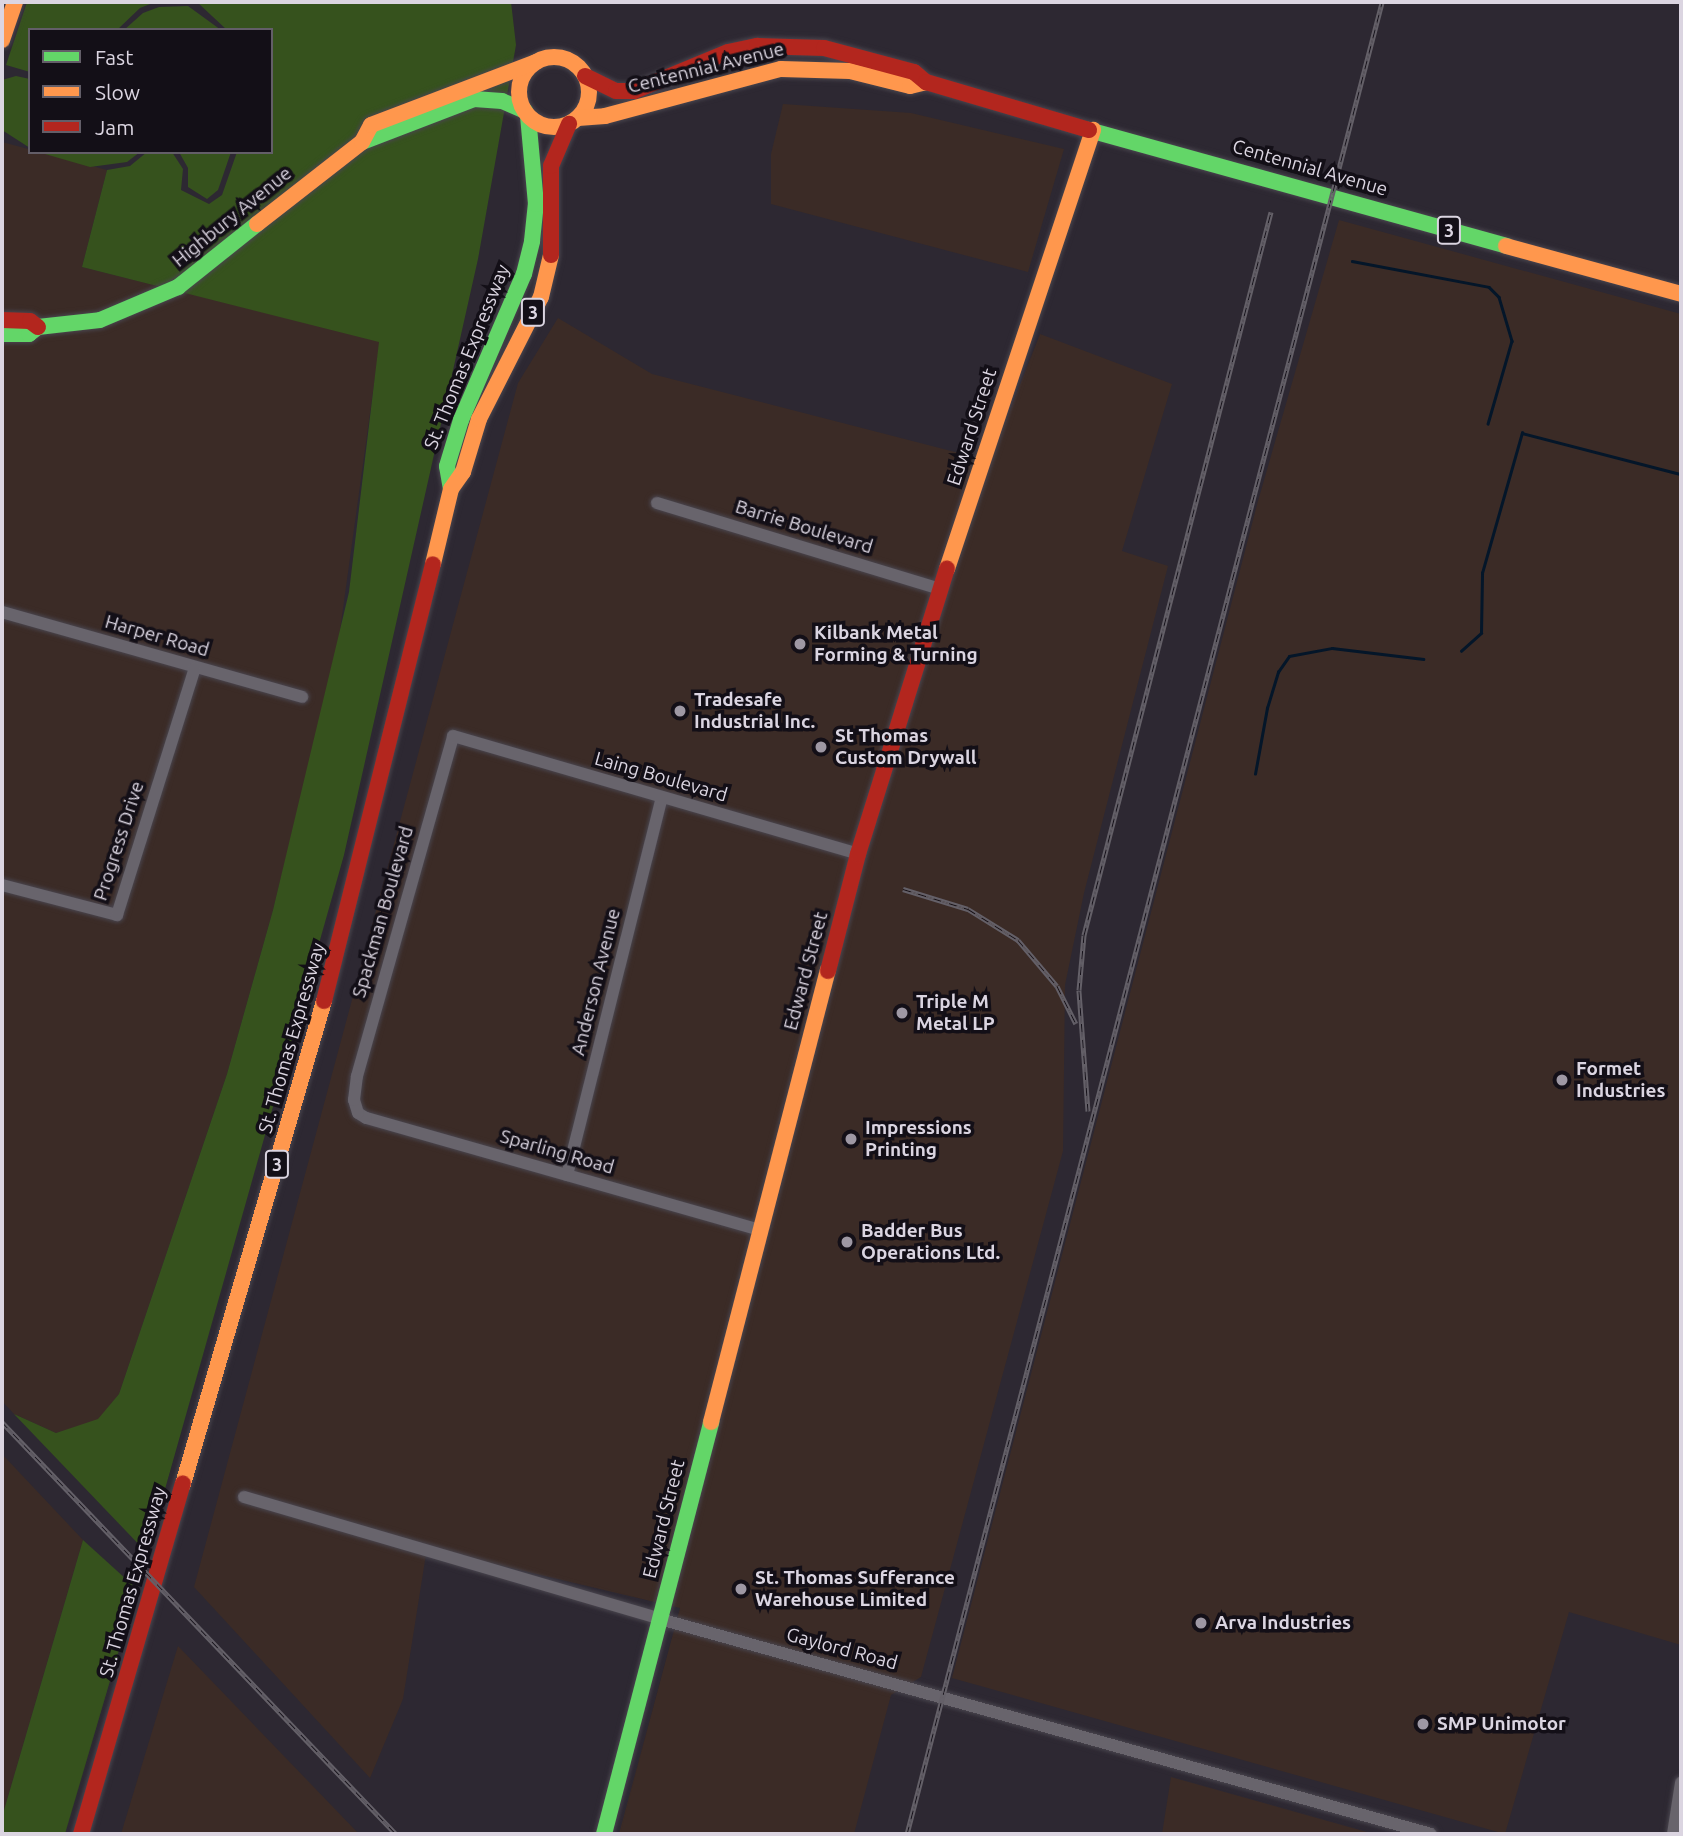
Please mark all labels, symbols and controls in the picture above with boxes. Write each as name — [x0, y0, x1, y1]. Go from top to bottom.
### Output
legend — [28, 28, 273, 154]
street label: Centennial Avenue — [625, 38, 787, 98]
text: Fast — [95, 45, 133, 69]
text: Slow — [95, 80, 140, 104]
text: Jam — [95, 115, 134, 139]
street label: Centennial Avenue — [1230, 135, 1390, 201]
street label: Highbury Avenue — [168, 162, 296, 272]
road number: 3 — [1437, 215, 1461, 244]
street label: St. Thomas Expressway — [419, 261, 515, 453]
road number: 3 — [521, 298, 545, 326]
street label: Edward Street — [942, 366, 1002, 488]
street label: Barrie Boulevard — [733, 495, 875, 559]
street label: Harper Road — [102, 610, 212, 662]
place label: Kilbank Metal Forming & Turning — [814, 622, 978, 666]
marker: Kilbank Metal Forming & Turning — [792, 636, 808, 652]
place label: Tradesafe Industrial Inc. — [694, 689, 815, 733]
marker: Tradesafe Industrial Inc. — [672, 703, 688, 719]
place label: St Thomas Custom Drywall — [835, 725, 976, 769]
marker: St Thomas Custom Drywall — [813, 739, 829, 755]
street label: Laing Boulevard — [592, 747, 730, 807]
street label: Progress Drive — [89, 779, 149, 903]
street label: Spackman Boulevard — [348, 824, 418, 1000]
street label: Anderson Avenue — [567, 906, 625, 1058]
street label: Edward Street — [779, 909, 833, 1033]
street label: St. Thomas Expressway — [254, 940, 330, 1136]
place label: Triple M Metal LP — [916, 991, 995, 1035]
marker: Triple M Metal LP — [894, 1005, 910, 1021]
place label: Formet Industries — [1576, 1058, 1665, 1102]
marker: Formet Industries — [1554, 1072, 1570, 1088]
place label: Impressions Printing — [865, 1117, 972, 1161]
street label: Sparling Road — [497, 1125, 617, 1179]
marker: Impressions Printing — [843, 1131, 859, 1147]
road number: 3 — [265, 1149, 289, 1178]
place label: Badder Bus Operations Ltd. — [861, 1220, 1000, 1264]
marker: Badder Bus Operations Ltd. — [839, 1234, 855, 1250]
street label: Edward Street — [638, 1457, 690, 1581]
street label: St. Thomas Expressway — [95, 1484, 171, 1680]
place label: St. Thomas Sufferance Warehouse Limited — [755, 1567, 955, 1611]
marker: St. Thomas Sufferance Warehouse Limited — [733, 1581, 749, 1597]
place label: Arva Industries — [1215, 1612, 1351, 1634]
marker: Arva Industries — [1193, 1615, 1209, 1631]
street label: Gaylord Road — [784, 1623, 900, 1675]
place label: SMP Unimotor — [1437, 1713, 1566, 1735]
marker: SMP Unimotor — [1415, 1716, 1431, 1732]

